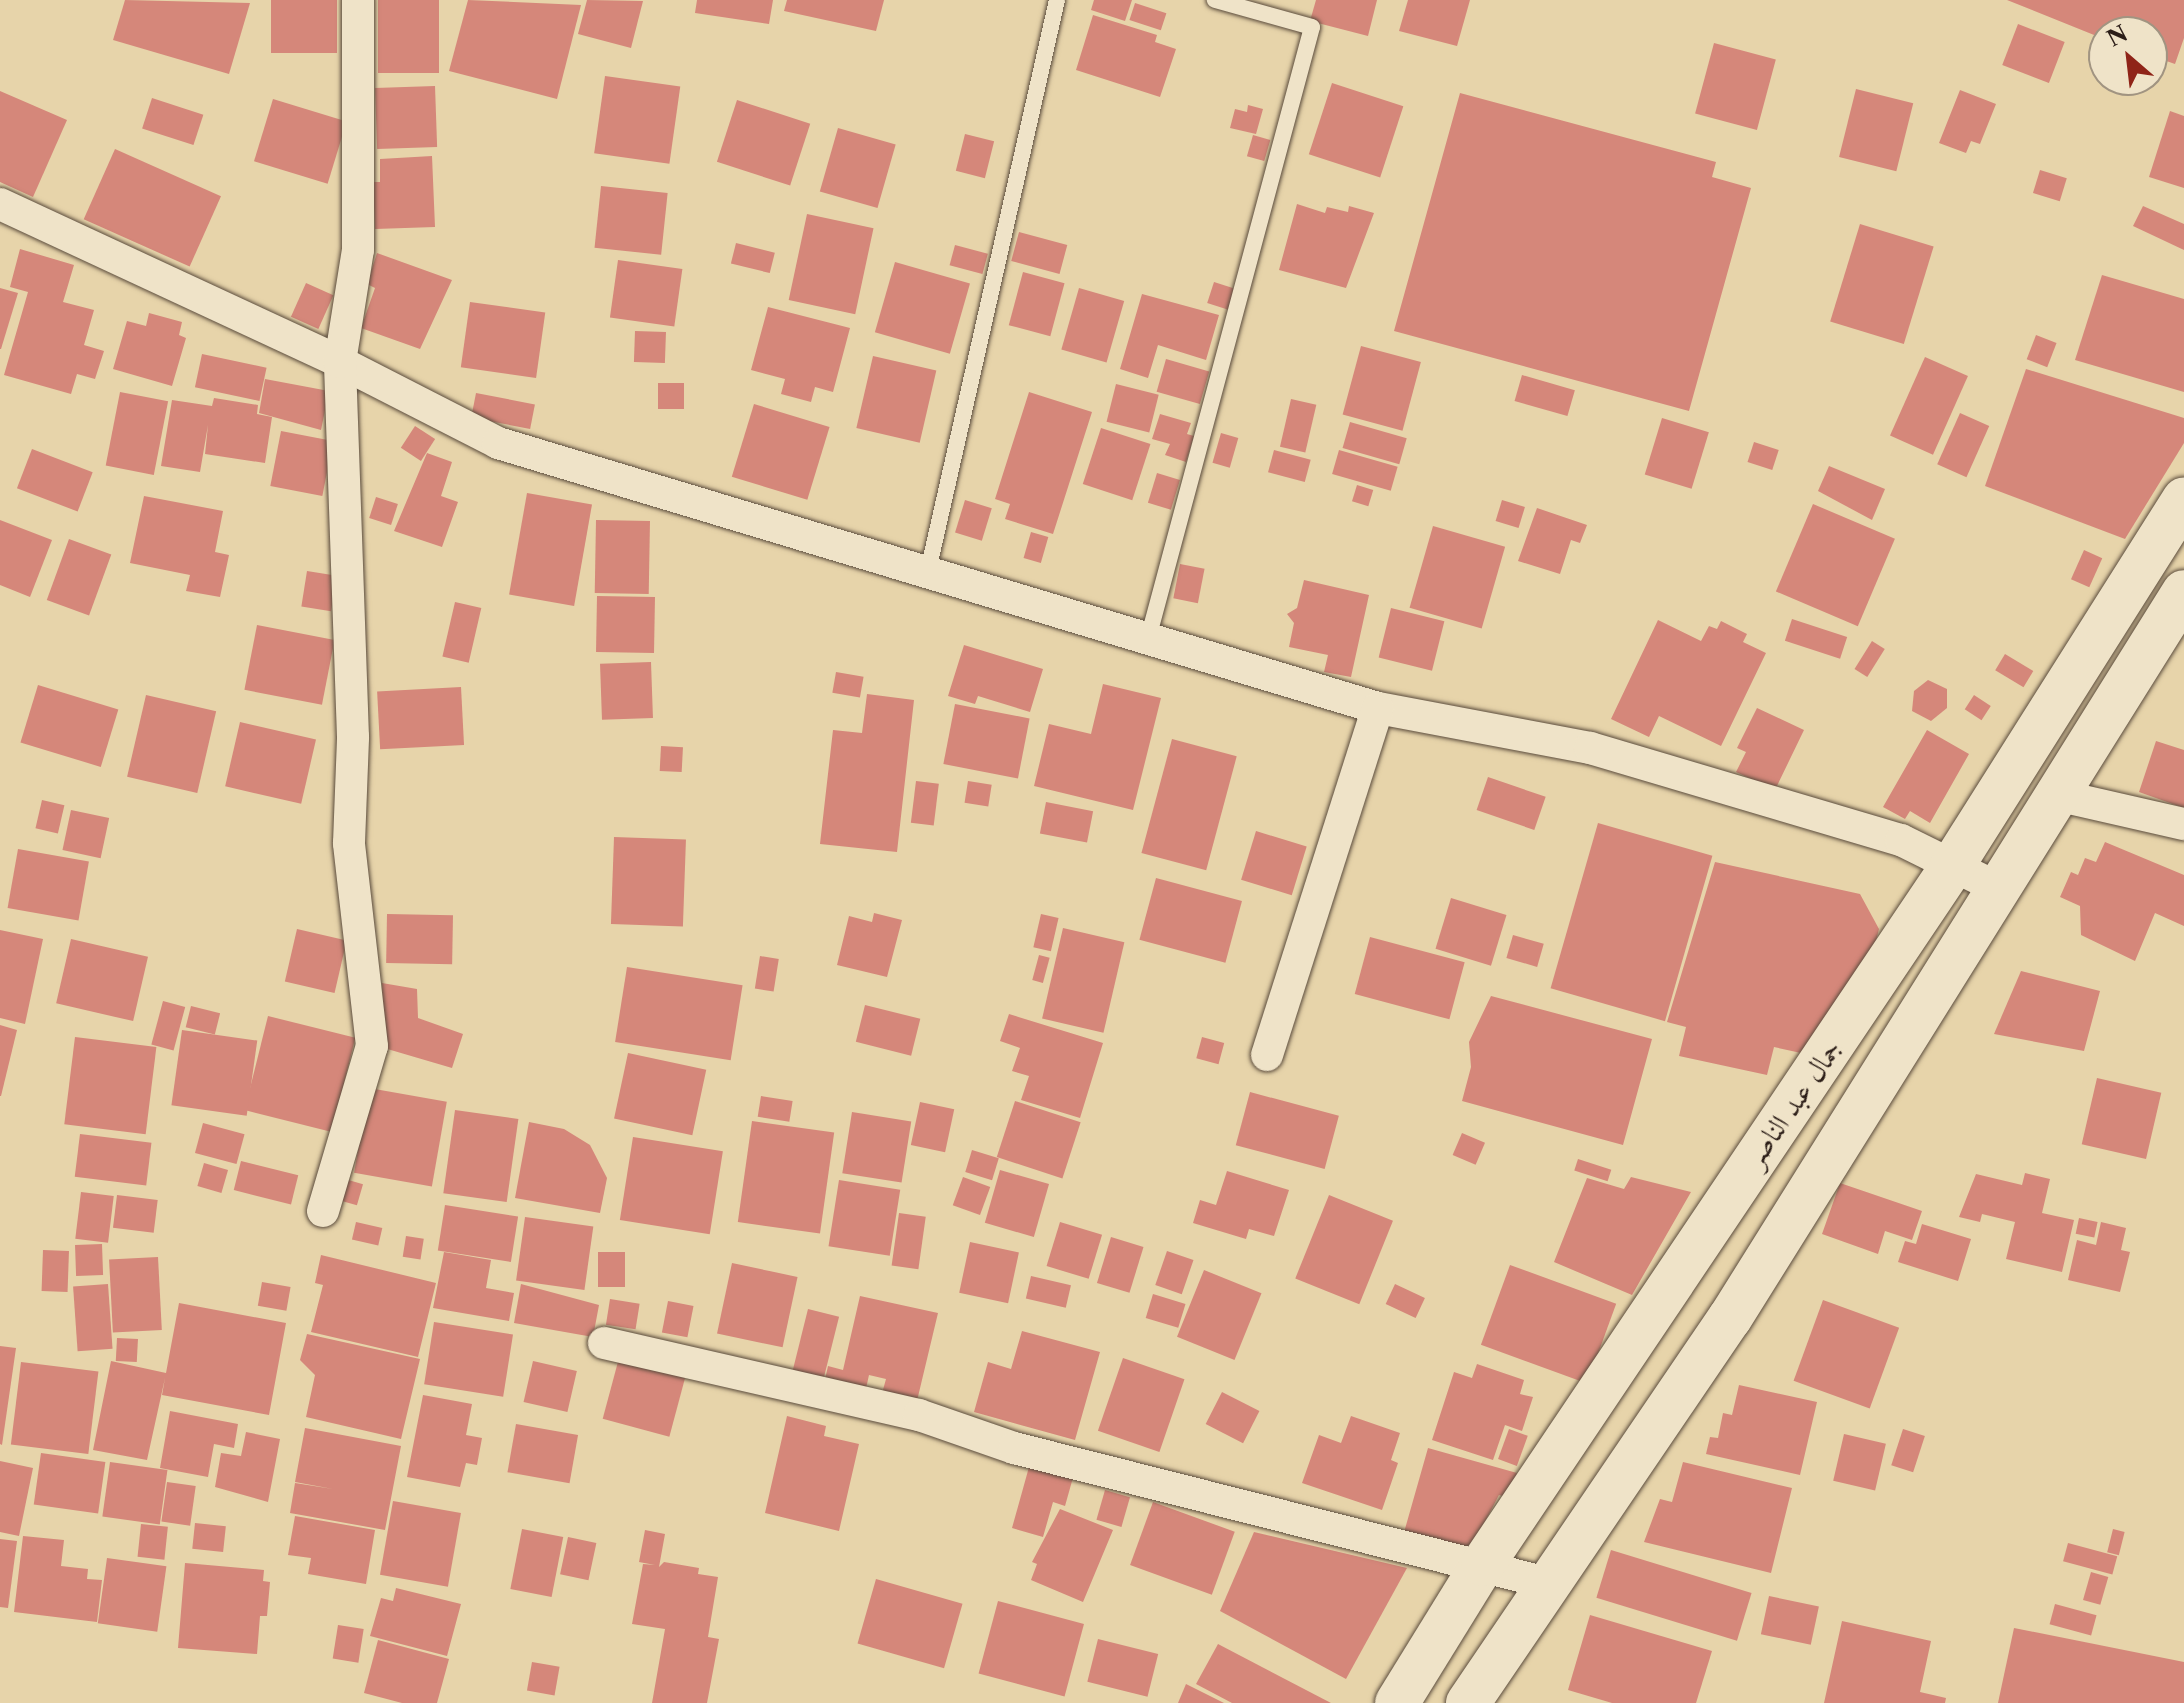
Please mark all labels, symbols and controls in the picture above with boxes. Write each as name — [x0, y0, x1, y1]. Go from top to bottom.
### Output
north arrow — [2088, 16, 2168, 96]
text: N — [2103, 20, 2132, 53]
street label: جمال عبد الناصر — [1737, 1033, 1849, 1173]

